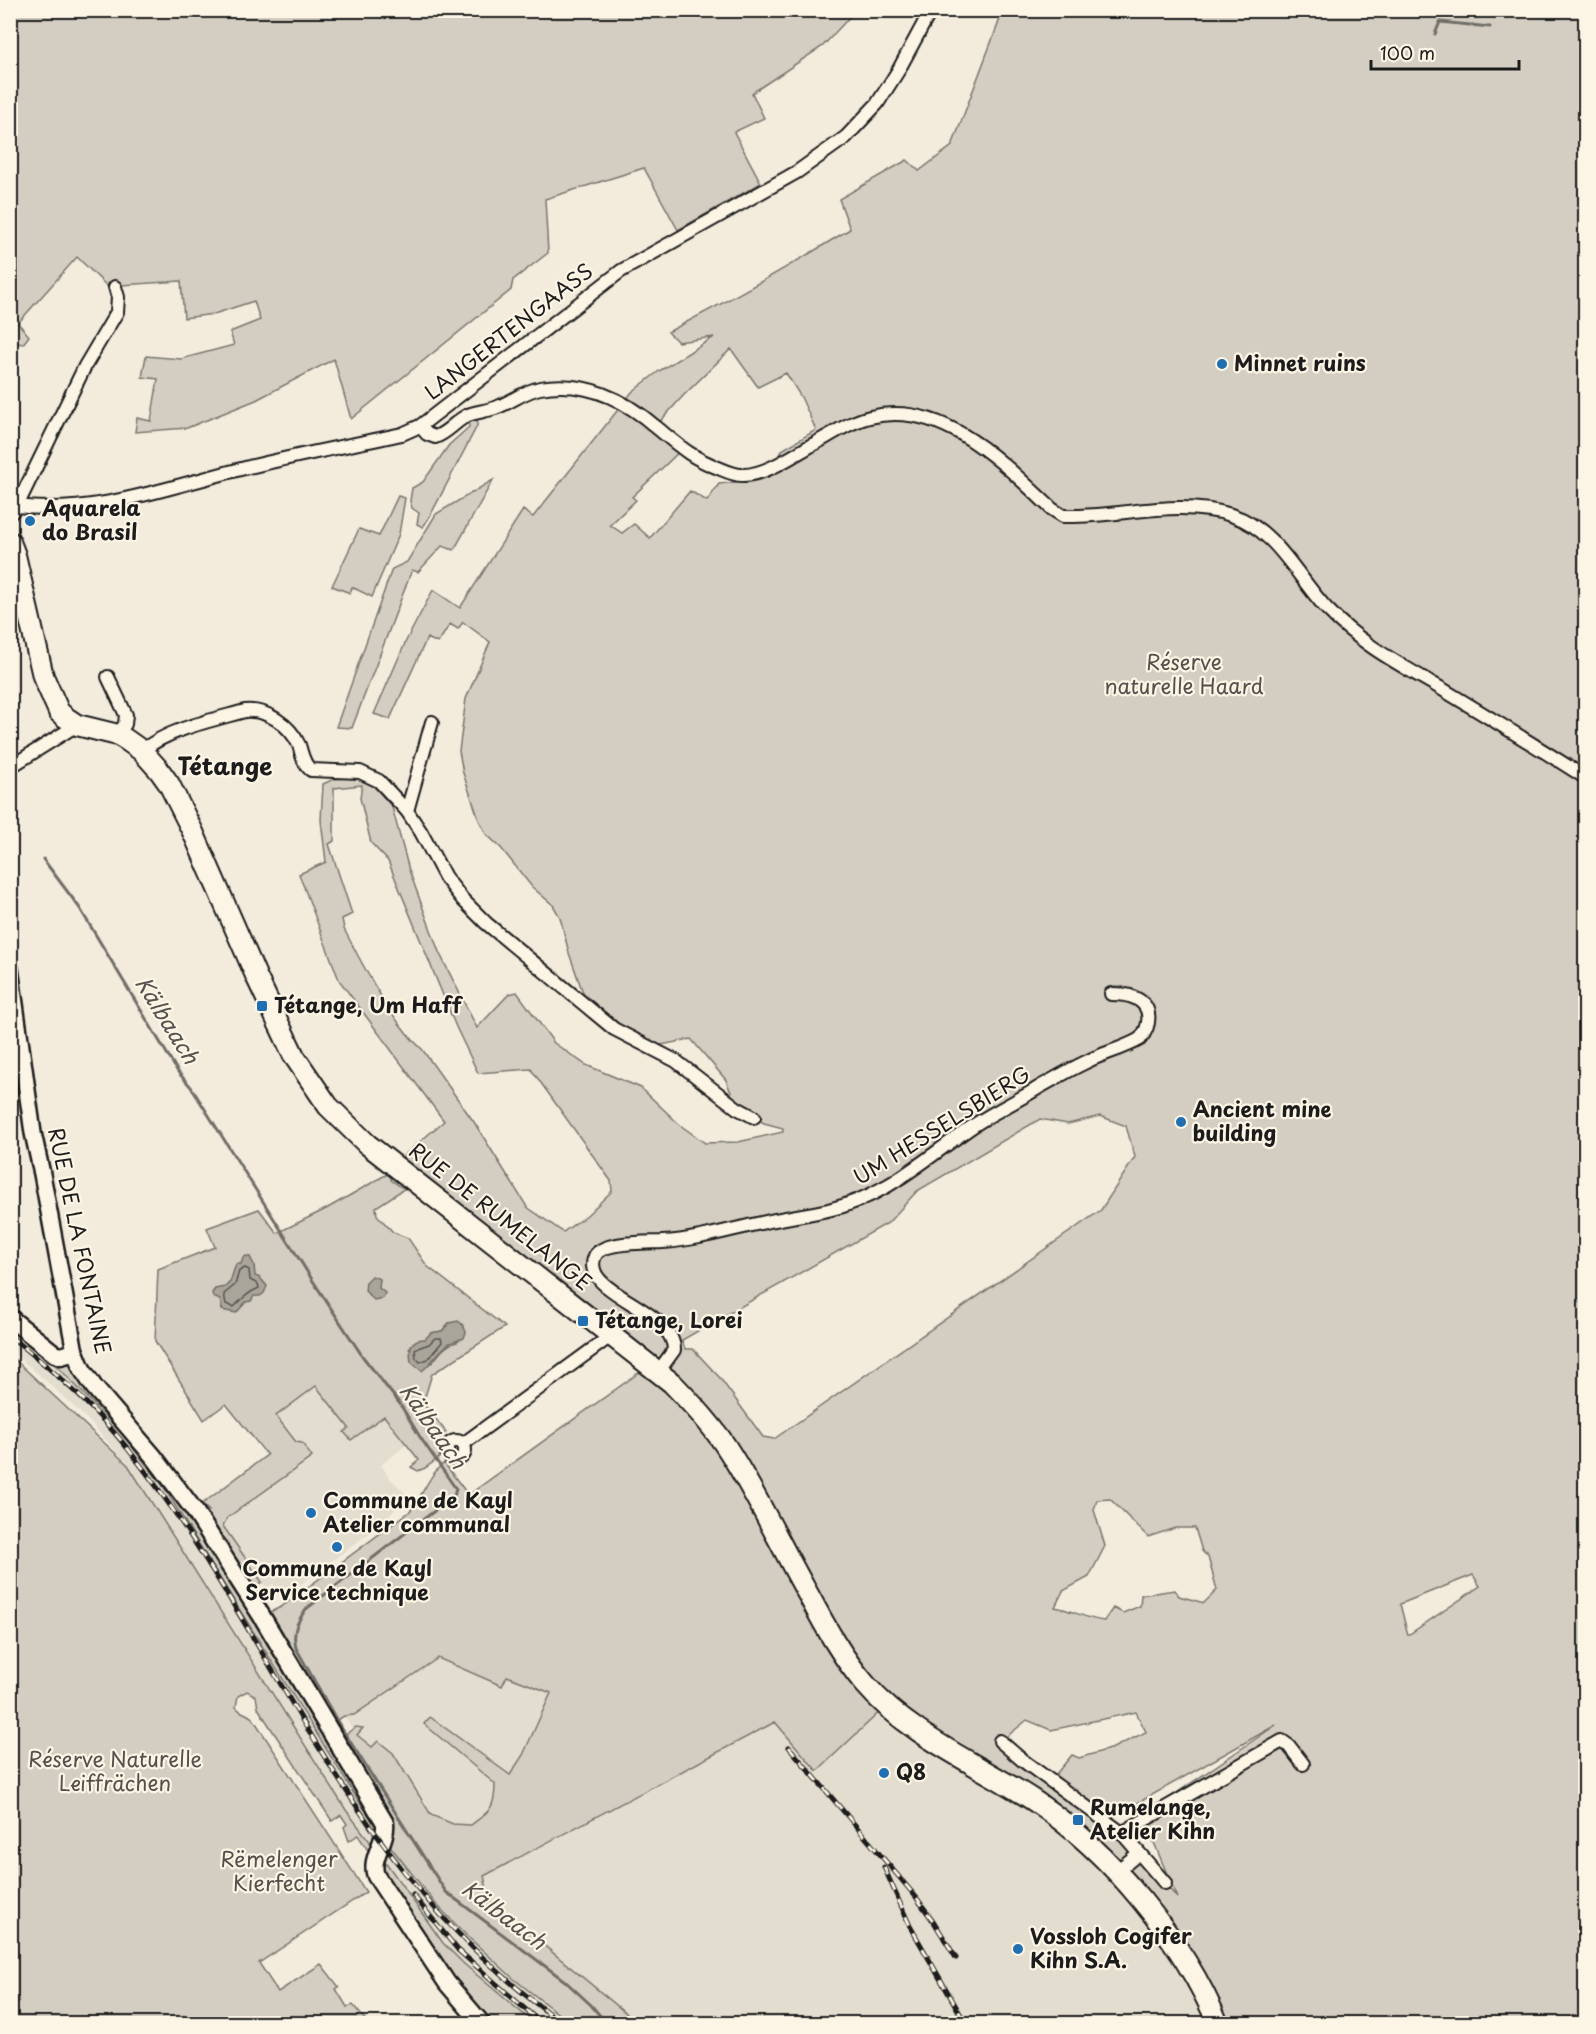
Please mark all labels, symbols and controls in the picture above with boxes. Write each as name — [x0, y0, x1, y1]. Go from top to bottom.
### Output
scale bar — [1371, 33, 1520, 71]
text: 100 m — [1380, 39, 1435, 66]
street label: LANGERTENGAASS — [417, 254, 599, 406]
place label: Minnet ruins — [1234, 346, 1366, 378]
marker: Minnet ruins — [1215, 357, 1229, 371]
place label: Aquarela do Brasil — [41, 491, 140, 547]
marker: Aquarela do Brasil — [23, 514, 37, 528]
park label: Réserve naturelle Haard — [1105, 645, 1264, 701]
district label: Tétange — [178, 747, 272, 783]
water label: Kälbaach — [128, 969, 209, 1071]
place label: Tétange, Um Haff — [274, 988, 464, 1020]
marker: Tétange, Um Haff — [255, 999, 269, 1013]
street label: UM HESSELSBIERG — [846, 1057, 1036, 1192]
place label: Ancient mine building — [1193, 1092, 1331, 1148]
marker: Ancient mine building — [1174, 1115, 1188, 1129]
street label: RUE DE LA FONTAINE — [41, 1124, 121, 1357]
street label: RUE DE RUMELANGE — [403, 1134, 599, 1297]
place label: Tétange, Lorei — [595, 1303, 742, 1335]
marker: Tétange, Lorei — [576, 1314, 590, 1328]
water label: Kälbaach — [393, 1375, 477, 1476]
place label: Commune de Kayl Atelier communal — [323, 1483, 513, 1539]
marker: Commune de Kayl Atelier communal — [304, 1506, 318, 1520]
marker: Commune de Kayl Service technique — [330, 1540, 344, 1554]
place label: Commune de Kayl Service technique — [242, 1551, 432, 1607]
park label: Réserve Naturelle Leiffrächen — [28, 1742, 202, 1798]
place label: Q8 — [896, 1755, 926, 1787]
marker: Q8 — [877, 1766, 891, 1780]
place label: Rumelange, Atelier Kihn — [1090, 1790, 1215, 1846]
marker: Rumelange, Atelier Kihn — [1071, 1813, 1085, 1827]
park label: Rëmelenger Kierfecht — [220, 1842, 338, 1898]
water label: Kälbaach — [456, 1871, 555, 1957]
place label: Vossloh Cogifer Kihn S.A. — [1030, 1919, 1192, 1975]
marker: Vossloh Cogifer Kihn S.A. — [1011, 1942, 1025, 1956]

